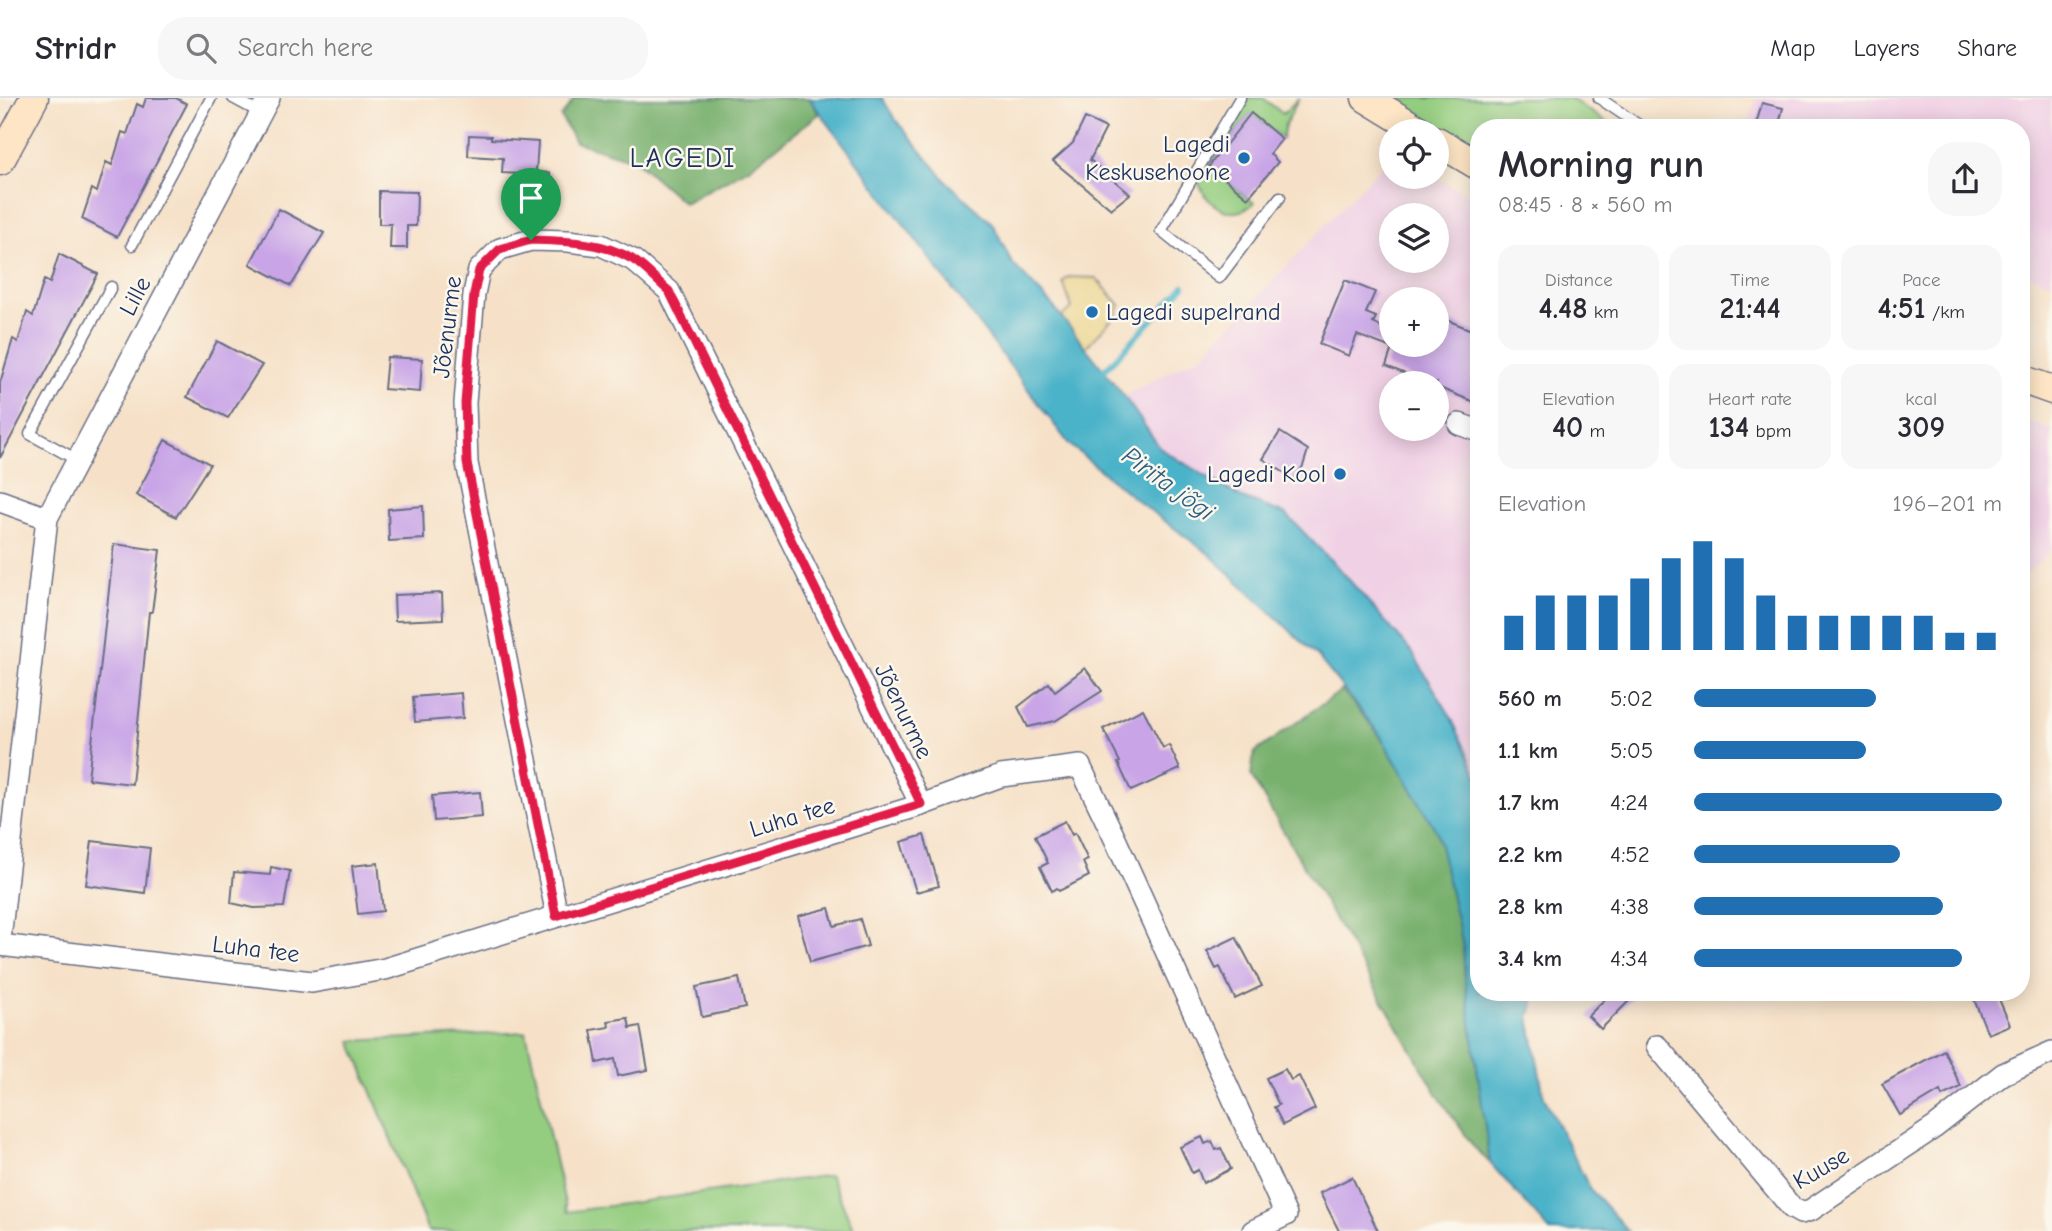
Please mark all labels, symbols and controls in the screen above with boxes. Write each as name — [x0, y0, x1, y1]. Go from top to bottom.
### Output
search box — [158, 17, 648, 80]
text: Stridr — [35, 29, 116, 67]
icon: search — [182, 29, 220, 67]
text: Search here — [238, 33, 373, 63]
text: Map — [1770, 34, 1816, 62]
text: Layers — [1854, 34, 1919, 62]
text: Share — [1957, 34, 2017, 62]
map controls — [1379, 119, 1449, 441]
button: locate — [1379, 119, 1449, 189]
place label: Lagedi Keskusehoone — [1085, 130, 1230, 186]
district label: LAGEDI — [630, 142, 736, 174]
button: share — [1928, 142, 2002, 216]
text: Morning run — [1498, 143, 1704, 187]
marker: Lagedi Keskusehoone — [1236, 150, 1252, 166]
pin — [501, 168, 561, 240]
icon: arrive — [512, 179, 550, 217]
text: 08:45 · 8 × 560 m — [1498, 191, 1673, 218]
button: layers — [1379, 203, 1449, 273]
text: Distance — [1545, 269, 1613, 291]
text: Time — [1730, 269, 1770, 291]
text: Pace — [1902, 269, 1940, 291]
street label: Lille — [113, 272, 157, 320]
street label: Jõenurme — [427, 274, 467, 380]
button: + — [1379, 287, 1449, 357]
text: 4.48 — [1539, 291, 1588, 326]
text: 21:44 — [1719, 291, 1781, 326]
text: 4:51 — [1878, 291, 1926, 326]
place label: Lagedi supelrand — [1106, 298, 1281, 326]
text: km — [1588, 301, 1619, 323]
text: /km — [1926, 301, 1965, 323]
marker: Lagedi supelrand — [1084, 304, 1100, 320]
button: − — [1379, 371, 1449, 441]
text: Elevation — [1542, 388, 1615, 410]
text: Heart rate — [1708, 388, 1792, 410]
text: kcal — [1905, 388, 1937, 410]
text: 40 — [1552, 410, 1583, 445]
text: 134 — [1709, 410, 1749, 445]
text: 309 — [1898, 410, 1945, 445]
text: m — [1583, 420, 1605, 442]
text: bpm — [1749, 420, 1791, 442]
water label: Pirita jõgi — [1116, 441, 1221, 528]
place label: Lagedi Kool — [1207, 460, 1326, 488]
marker: Lagedi Kool — [1332, 466, 1348, 482]
text: Elevation — [1498, 490, 1586, 517]
text: 196–201 m — [1893, 490, 2002, 517]
street label: Jõenurme — [869, 659, 939, 763]
text: 560 m — [1498, 685, 1562, 712]
text: 5:02 — [1610, 685, 1653, 712]
text: 1.1 km — [1498, 737, 1558, 764]
text: 5:05 — [1610, 737, 1653, 764]
text: 1.7 km — [1498, 789, 1559, 816]
text: 4:24 — [1610, 789, 1648, 816]
street label: Luha tee — [746, 791, 838, 843]
text: 2.2 km — [1498, 841, 1563, 868]
text: 4:52 — [1610, 841, 1650, 868]
text: 2.8 km — [1498, 893, 1563, 920]
text: 4:38 — [1610, 893, 1649, 920]
street label: Luha tee — [211, 930, 301, 968]
text: 3.4 km — [1498, 945, 1562, 972]
text: 4:34 — [1610, 945, 1648, 972]
street label: Kuuse — [1788, 1141, 1854, 1195]

